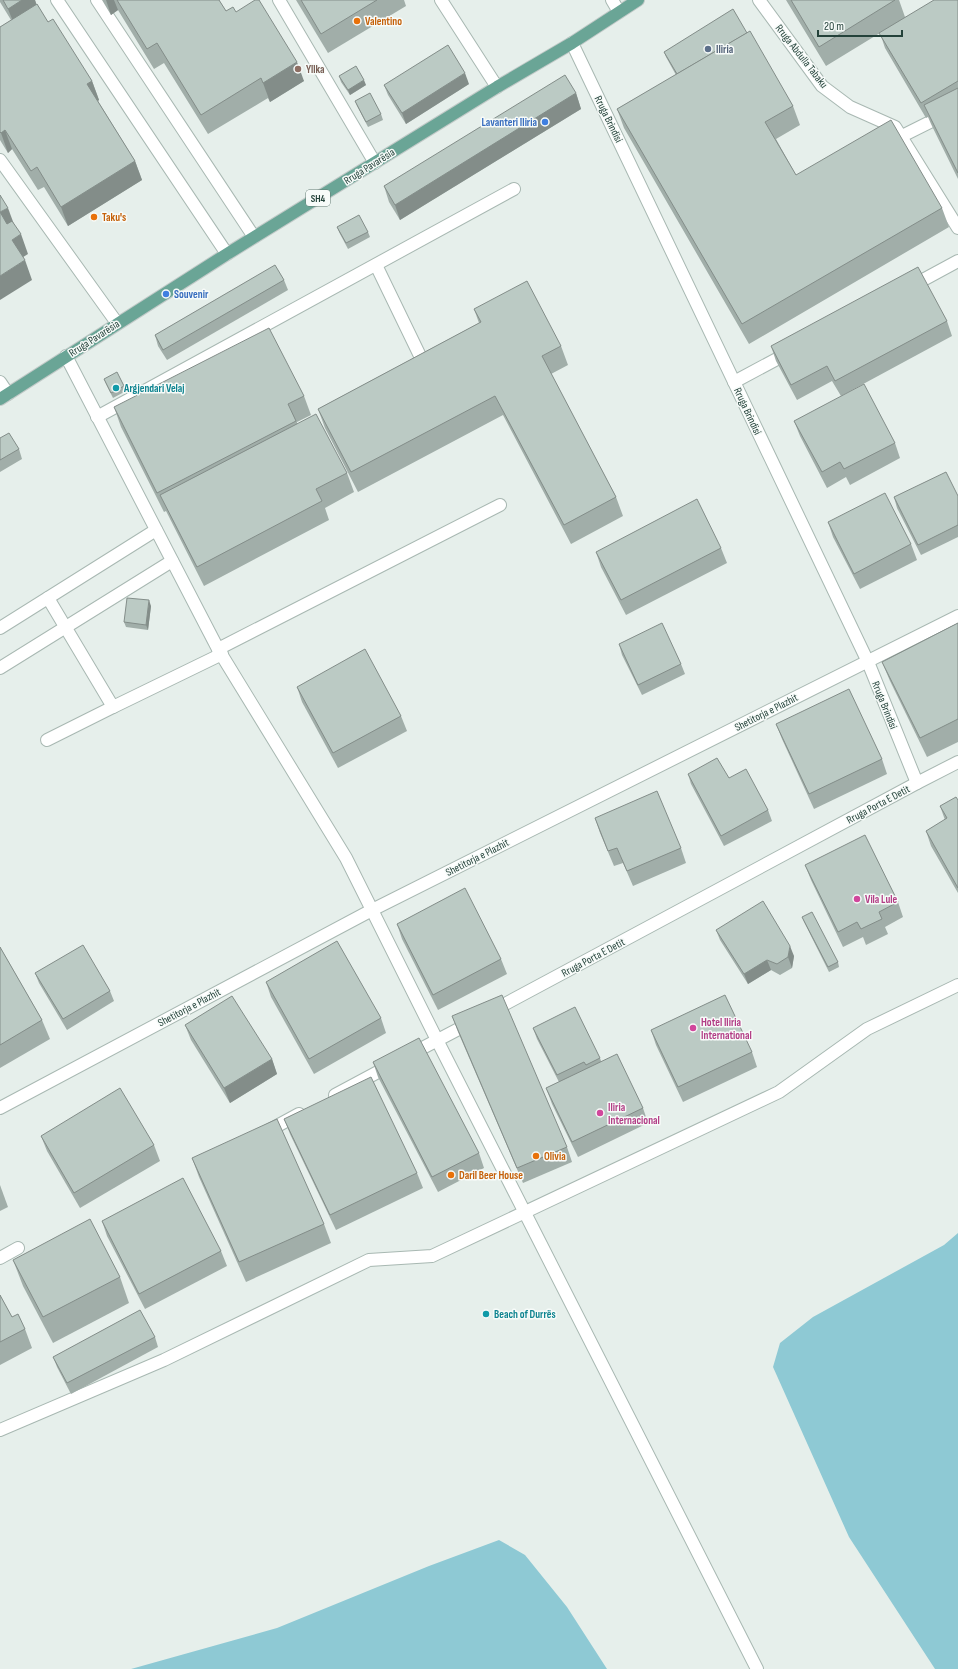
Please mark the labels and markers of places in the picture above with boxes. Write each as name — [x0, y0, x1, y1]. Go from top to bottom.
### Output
place label: Valentino — [365, 15, 402, 28]
marker: Valentino — [352, 16, 362, 26]
place label: Iliria — [716, 43, 734, 56]
marker: Iliria — [703, 44, 713, 54]
place label: Yllka — [306, 63, 325, 76]
marker: Yllka — [293, 64, 303, 74]
place label: Lavanteri Iliria — [481, 116, 537, 129]
marker: Lavanteri Iliria — [540, 117, 550, 127]
place label: Taku's — [102, 211, 126, 224]
marker: Taku's — [89, 212, 99, 222]
place label: Souvenir — [174, 288, 209, 301]
marker: Souvenir — [161, 289, 171, 299]
place label: Argjendari Velaj — [123, 382, 185, 395]
marker: Argjendari Velaj — [111, 383, 121, 393]
place label: Vila Lule — [865, 893, 897, 906]
marker: Vila Lule — [852, 894, 862, 904]
place label: Hotel Iliria International — [701, 1016, 752, 1042]
marker: Hotel Iliria International — [688, 1023, 698, 1033]
place label: Iliria Internacional — [608, 1101, 660, 1127]
marker: Iliria Internacional — [595, 1108, 605, 1118]
place label: Olivia — [544, 1150, 566, 1163]
marker: Olivia — [531, 1151, 541, 1161]
place label: Daril Beer House — [459, 1169, 523, 1182]
marker: Daril Beer House — [446, 1170, 456, 1180]
place label: Beach of Durrës — [494, 1308, 556, 1321]
marker: Beach of Durrës — [481, 1309, 491, 1319]

